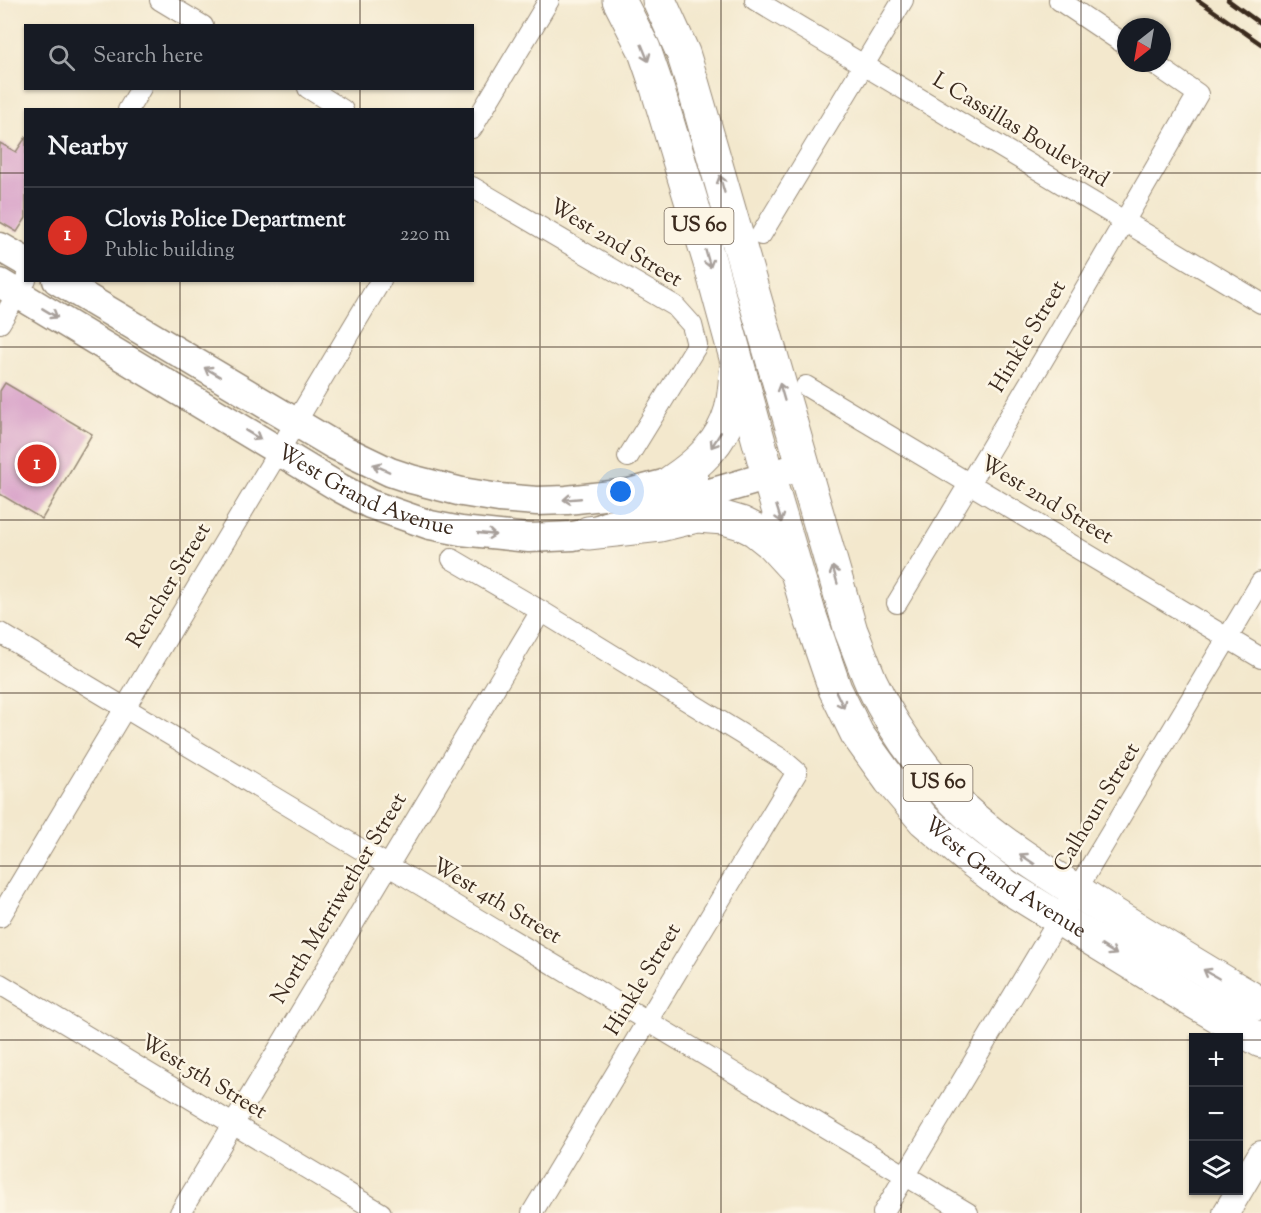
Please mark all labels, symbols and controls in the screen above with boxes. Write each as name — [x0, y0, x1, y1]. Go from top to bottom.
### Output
north arrow — [1117, 18, 1171, 72]
search box — [24, 24, 474, 90]
icon: search — [45, 41, 78, 74]
text: Search here — [93, 41, 203, 73]
one-way arrow — [640, 43, 651, 61]
street label: L Cassillas Boulevard — [926, 65, 1114, 197]
text: Nearby — [48, 129, 128, 166]
one-way arrow — [716, 175, 727, 194]
street label: West 2nd Street — [542, 192, 688, 297]
text: Clovis Police Department — [105, 205, 346, 237]
road number: US 60 — [664, 208, 734, 244]
text: 1 — [64, 221, 71, 250]
text: 220 m — [400, 221, 450, 250]
text: Public building — [105, 237, 235, 266]
one-way arrow — [703, 249, 714, 268]
street label: Hinkle Street — [983, 274, 1075, 399]
one-way arrow — [41, 307, 58, 319]
one-way arrow — [204, 366, 221, 378]
one-way arrow — [775, 383, 787, 402]
one-way arrow — [244, 430, 261, 442]
one-way arrow — [710, 431, 722, 448]
street label: West Grand Avenue — [270, 437, 457, 545]
pin: 1 — [18, 442, 57, 486]
street label: West 2nd Street — [973, 449, 1119, 554]
one-way arrow — [373, 462, 391, 473]
your location — [606, 477, 635, 506]
one-way arrow — [563, 494, 583, 505]
one-way arrow — [774, 505, 785, 524]
street label: Rencher Street — [120, 517, 220, 655]
one-way arrow — [477, 529, 497, 540]
one-way arrow — [829, 566, 840, 585]
one-way arrow — [835, 690, 846, 708]
street label: Calhoun Street — [1047, 737, 1149, 879]
road number: US 60 — [904, 765, 972, 801]
street label: North Merriwether Street — [264, 787, 416, 1011]
street label: West Grand Avenue — [916, 810, 1092, 947]
street label: West 4th Street — [425, 851, 567, 954]
one-way arrow — [1019, 853, 1036, 865]
street label: Hinkle Street — [598, 917, 690, 1042]
one-way arrow — [1100, 944, 1117, 956]
one-way arrow — [1203, 968, 1220, 980]
street label: West 5th Street — [134, 1027, 273, 1129]
map controls — [1189, 1033, 1243, 1195]
button: + — [1189, 1033, 1243, 1087]
button: − — [1189, 1087, 1243, 1141]
button: layers — [1189, 1141, 1243, 1195]

